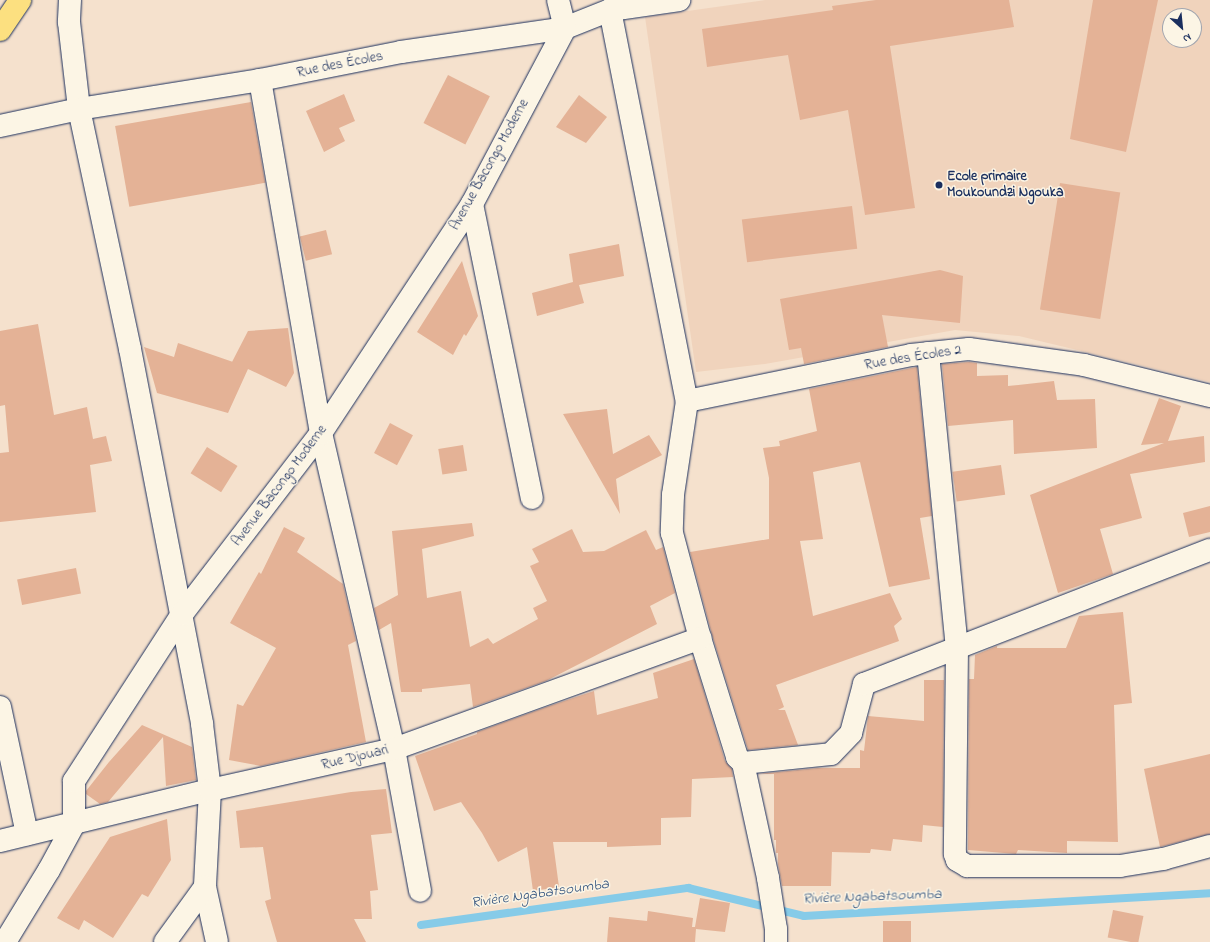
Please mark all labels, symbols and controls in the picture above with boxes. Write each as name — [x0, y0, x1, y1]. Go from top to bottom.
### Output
north arrow — [1162, 8, 1202, 48]
text: N — [1180, 29, 1194, 47]
street label: Rue des Écoles — [295, 48, 385, 82]
street label: Avenue Bacongo Moderne — [447, 97, 533, 233]
place label: Ecole primaire Moukoundzi Ngouka — [947, 169, 1063, 202]
marker: Ecole primaire Moukoundzi Ngouka — [934, 180, 944, 190]
street label: Rue des Écoles 2 — [863, 342, 963, 374]
street label: Avenue Bacongo Moderne — [229, 422, 331, 550]
street label: Rue Djouari — [320, 742, 390, 774]
water label: Rivière Ngabatsoumba — [470, 875, 610, 913]
water label: Rivière Ngabatsoumba — [802, 886, 942, 908]

